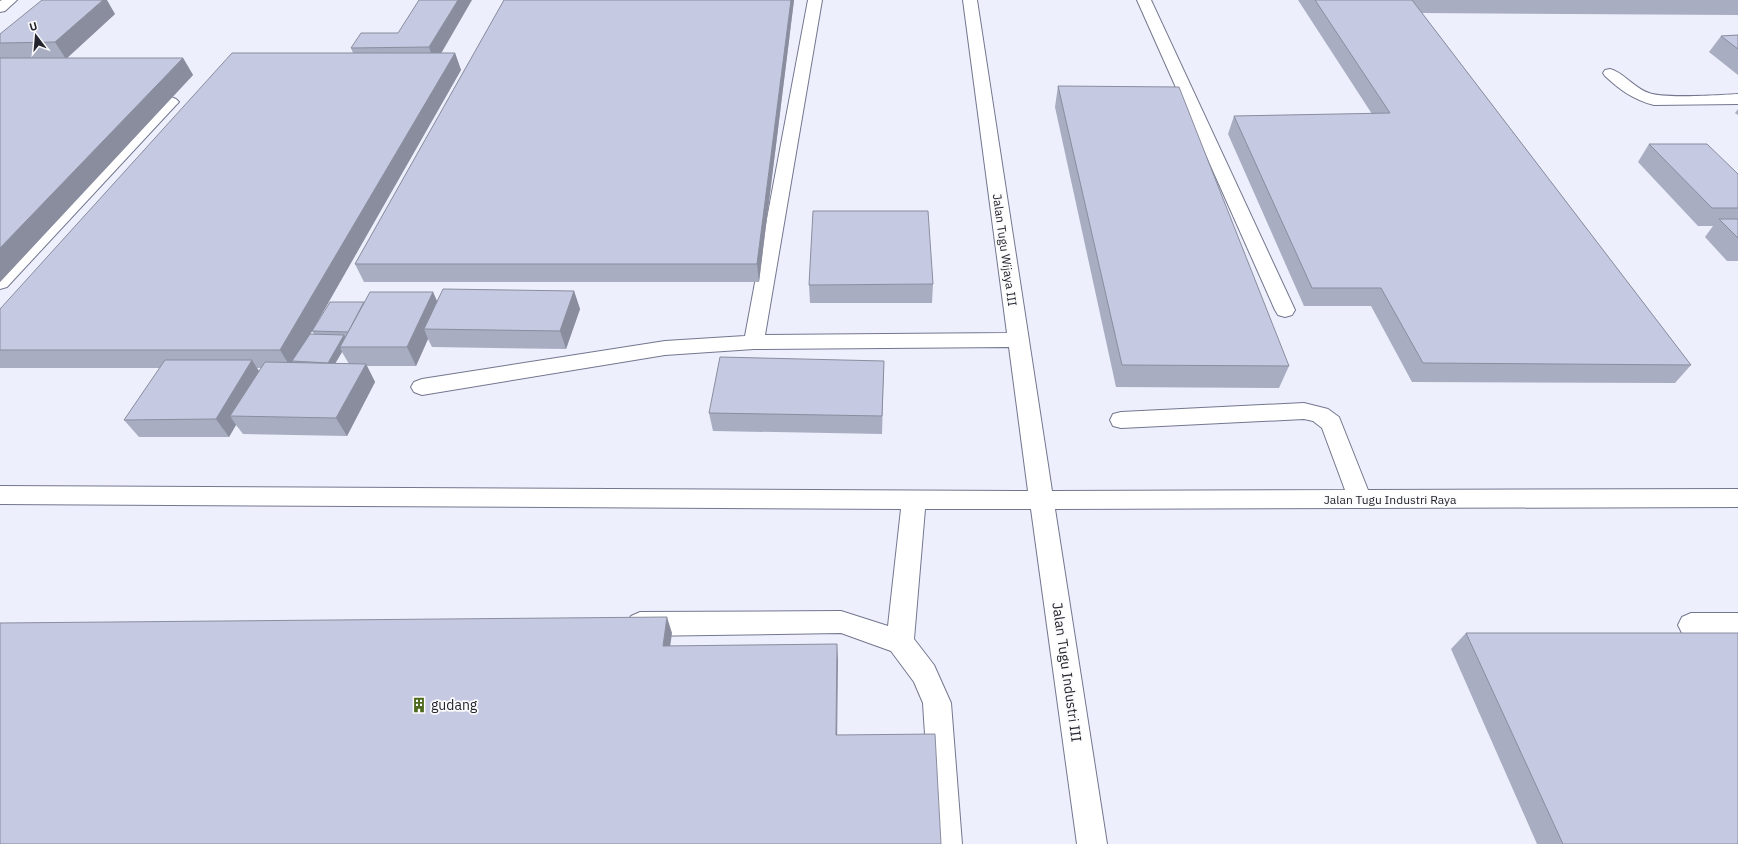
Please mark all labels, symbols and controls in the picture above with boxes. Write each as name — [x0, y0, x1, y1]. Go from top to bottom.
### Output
north arrow — [16, 16, 56, 56]
text: U — [28, 19, 39, 34]
street label: Jalan Tugu Wijaya III — [990, 193, 1020, 307]
street label: Jalan Tugu Industri Raya — [1324, 492, 1457, 507]
street label: Jalan Tugu Industri III — [1048, 601, 1086, 743]
building icon: gudang — [410, 696, 428, 714]
place label: gudang — [431, 696, 478, 714]

